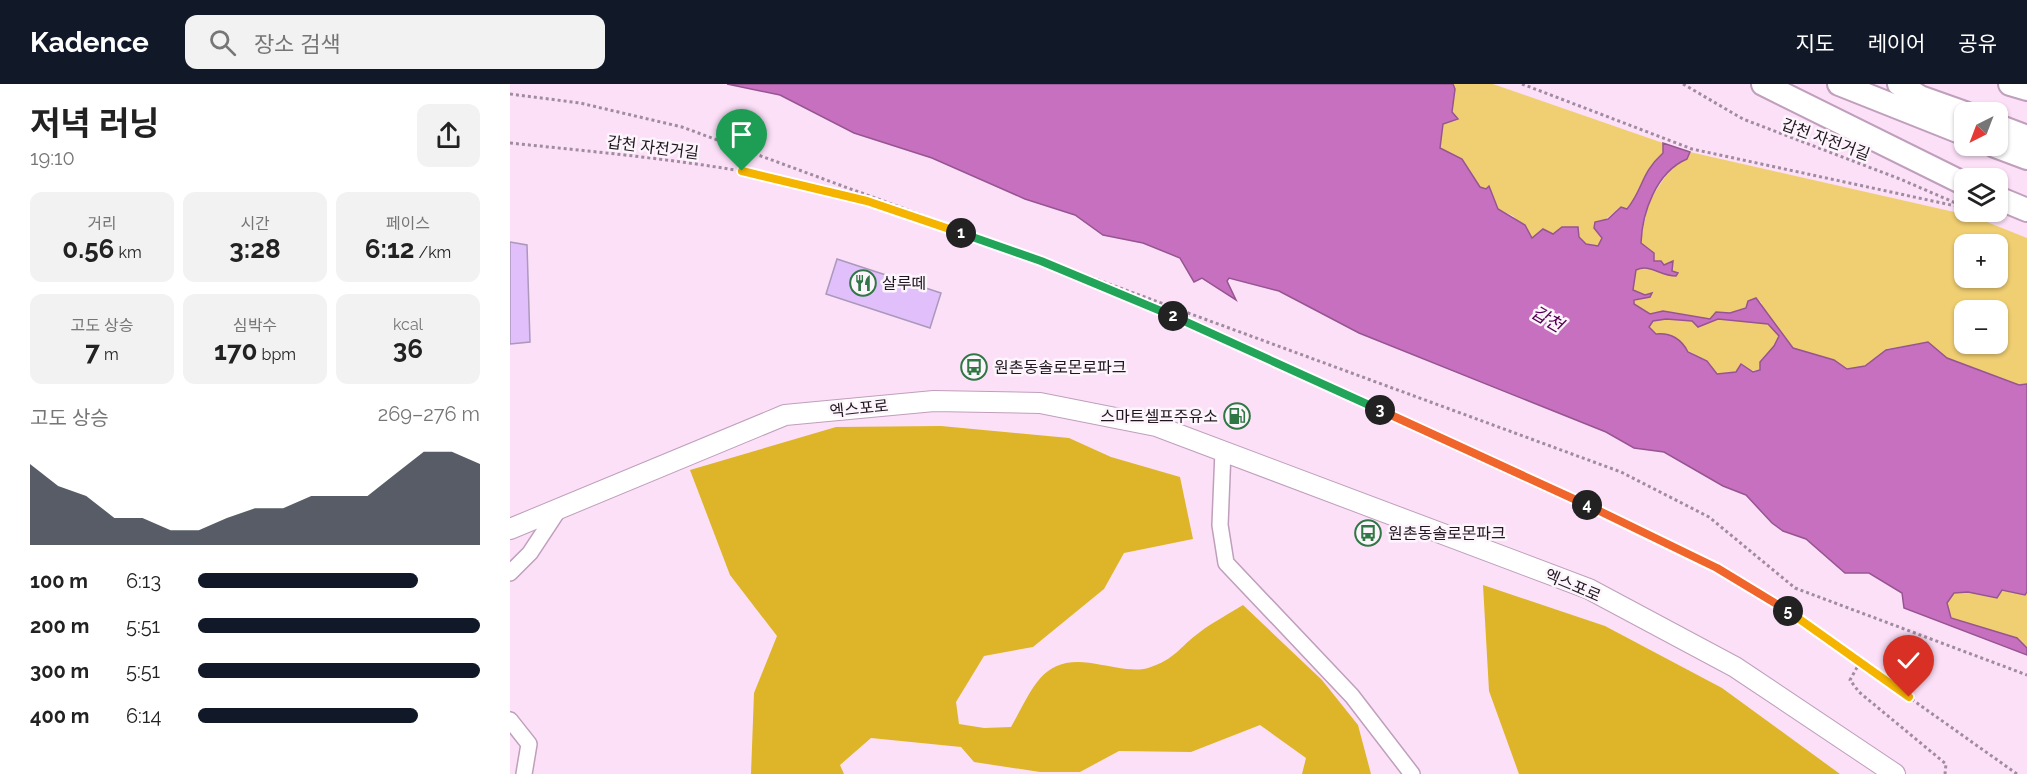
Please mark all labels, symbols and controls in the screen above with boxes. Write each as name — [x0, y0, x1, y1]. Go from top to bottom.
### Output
search box — [185, 15, 605, 69]
text: Kadence — [30, 26, 149, 59]
icon: search — [206, 26, 239, 59]
text: 장소 검색 — [254, 31, 340, 57]
text: 지도 — [1796, 31, 1834, 56]
text: 레이어 — [1867, 31, 1925, 56]
text: 공유 — [1958, 31, 1997, 56]
north arrow — [1954, 102, 2008, 156]
map controls — [1954, 102, 2008, 354]
text: 저녁 러닝 — [30, 104, 159, 143]
button: share — [417, 104, 480, 167]
pin — [716, 109, 767, 171]
street label: 갑천 자전거길 — [1779, 115, 1872, 164]
icon: arrive — [725, 118, 758, 151]
street label: 갑천 자전거길 — [606, 132, 700, 163]
text: 19:10 — [30, 146, 75, 170]
button: layers — [1954, 168, 2008, 222]
text: 거리 — [87, 214, 117, 233]
text: 시간 — [240, 214, 270, 233]
text: 페이스 — [386, 214, 430, 233]
pin: 1 — [946, 218, 976, 248]
text: 1 — [957, 223, 965, 242]
text: 0.56 — [62, 234, 114, 264]
text: 3:28 — [229, 234, 281, 264]
text: 6:12 — [365, 234, 414, 264]
button: + — [1954, 234, 2008, 288]
text: km — [114, 243, 142, 262]
text: /km — [414, 243, 451, 262]
restaurant icon: 살루떼 — [848, 268, 878, 298]
place label: 살루떼 — [882, 274, 926, 293]
button: − — [1954, 300, 2008, 354]
pin: 2 — [1158, 301, 1188, 331]
water label: 갑천 — [1528, 301, 1569, 337]
text: 2 — [1168, 306, 1178, 325]
text: kcal — [393, 315, 423, 334]
text: 고도 상승 — [71, 316, 133, 335]
text: 심박수 — [233, 316, 277, 335]
text: 36 — [393, 334, 423, 364]
text: 7 — [85, 336, 100, 366]
text: 170 — [214, 336, 257, 366]
text: m — [100, 345, 119, 364]
text: bpm — [257, 345, 296, 364]
bus stop icon: 원촌동솔로몬로파크 — [959, 352, 989, 382]
place label: 원촌동솔로몬로파크 — [994, 358, 1126, 377]
pin: 3 — [1365, 395, 1395, 425]
street label: 엑스포로 — [829, 396, 890, 421]
text: 3 — [1376, 400, 1384, 419]
fuel station icon: 스마트셀프주유소 — [1222, 401, 1252, 431]
text: 269–276 m — [378, 402, 480, 426]
text: 고도 상승 — [30, 406, 109, 430]
place label: 스마트셀프주유소 — [1100, 407, 1218, 426]
pin: 4 — [1572, 490, 1602, 520]
text: 4 — [1582, 495, 1592, 514]
bus stop icon: 원촌동솔로몬파크 — [1353, 518, 1383, 548]
place label: 원촌동솔로몬파크 — [1388, 524, 1506, 543]
street label: 엑스포로 — [1542, 565, 1604, 606]
text: 100 m — [30, 569, 88, 593]
text: 6:13 — [126, 569, 161, 593]
pin: 5 — [1773, 596, 1803, 626]
text: 5 — [1784, 601, 1792, 620]
text: 200 m — [30, 614, 89, 638]
text: 5:51 — [126, 614, 160, 638]
pin — [1883, 635, 1934, 697]
icon: check — [1892, 644, 1925, 677]
text: 300 m — [30, 659, 89, 683]
text: 5:51 — [126, 659, 160, 683]
text: 400 m — [30, 704, 89, 728]
text: 6:14 — [126, 704, 161, 728]

